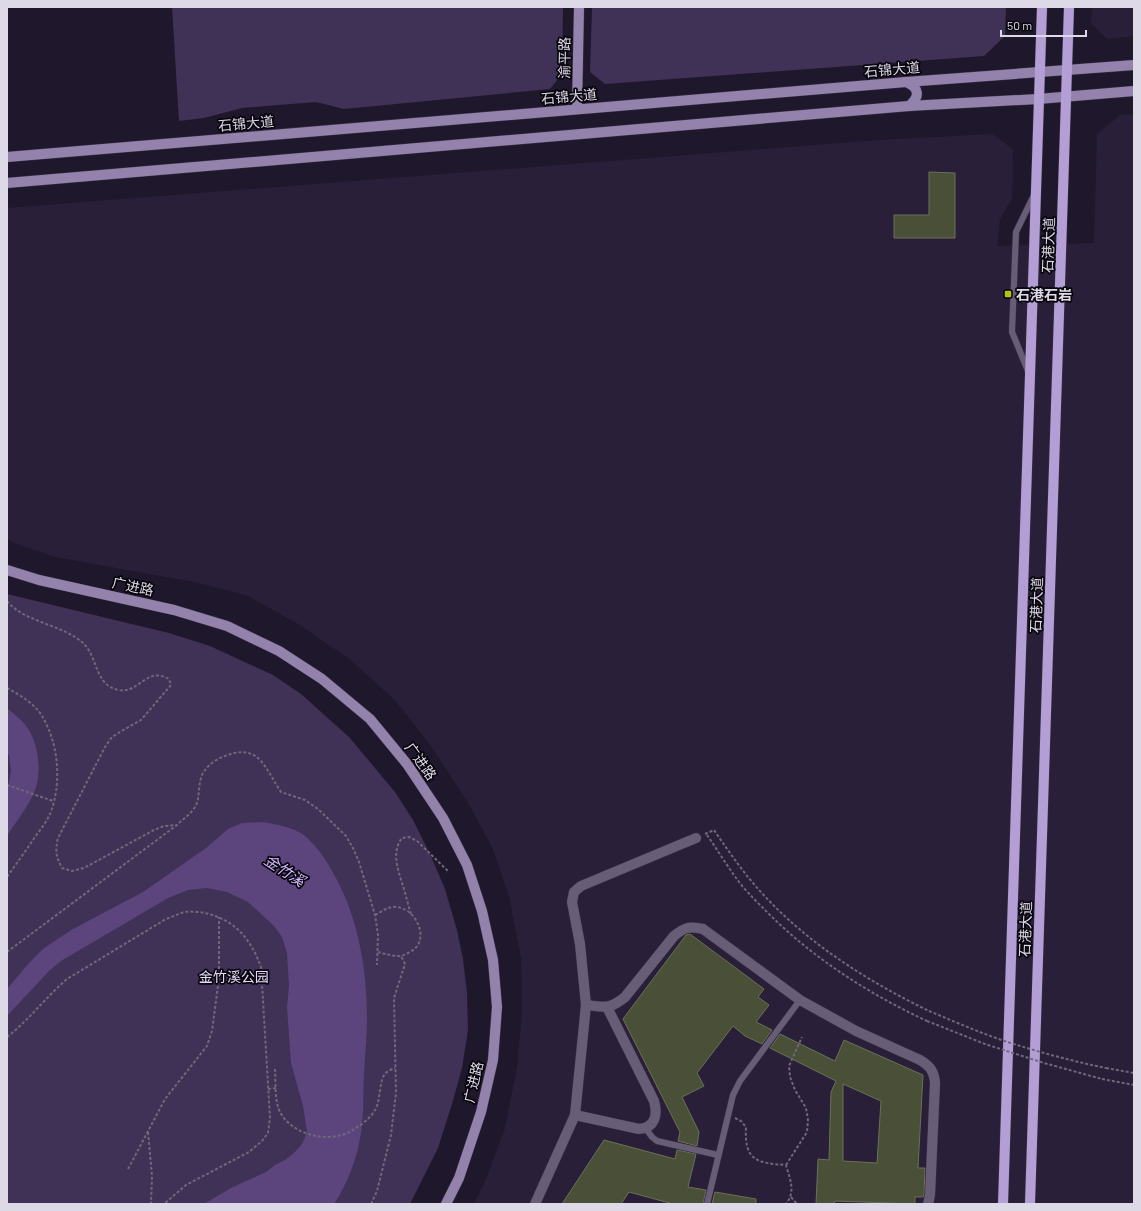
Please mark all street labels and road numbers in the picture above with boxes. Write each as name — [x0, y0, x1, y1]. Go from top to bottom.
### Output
street label: 渝平路 — [555, 37, 573, 79]
street label: 石锦大道 — [863, 58, 921, 80]
street label: 石锦大道 — [540, 85, 598, 107]
street label: 石锦大道 — [217, 112, 275, 134]
street label: 石港大道 — [1039, 217, 1057, 273]
street label: 广进路 — [111, 573, 155, 599]
street label: 石港大道 — [1027, 577, 1045, 633]
street label: 广进路 — [402, 739, 440, 783]
street label: 石港大道 — [1016, 901, 1034, 957]
street label: 广进路 — [460, 1060, 486, 1104]

